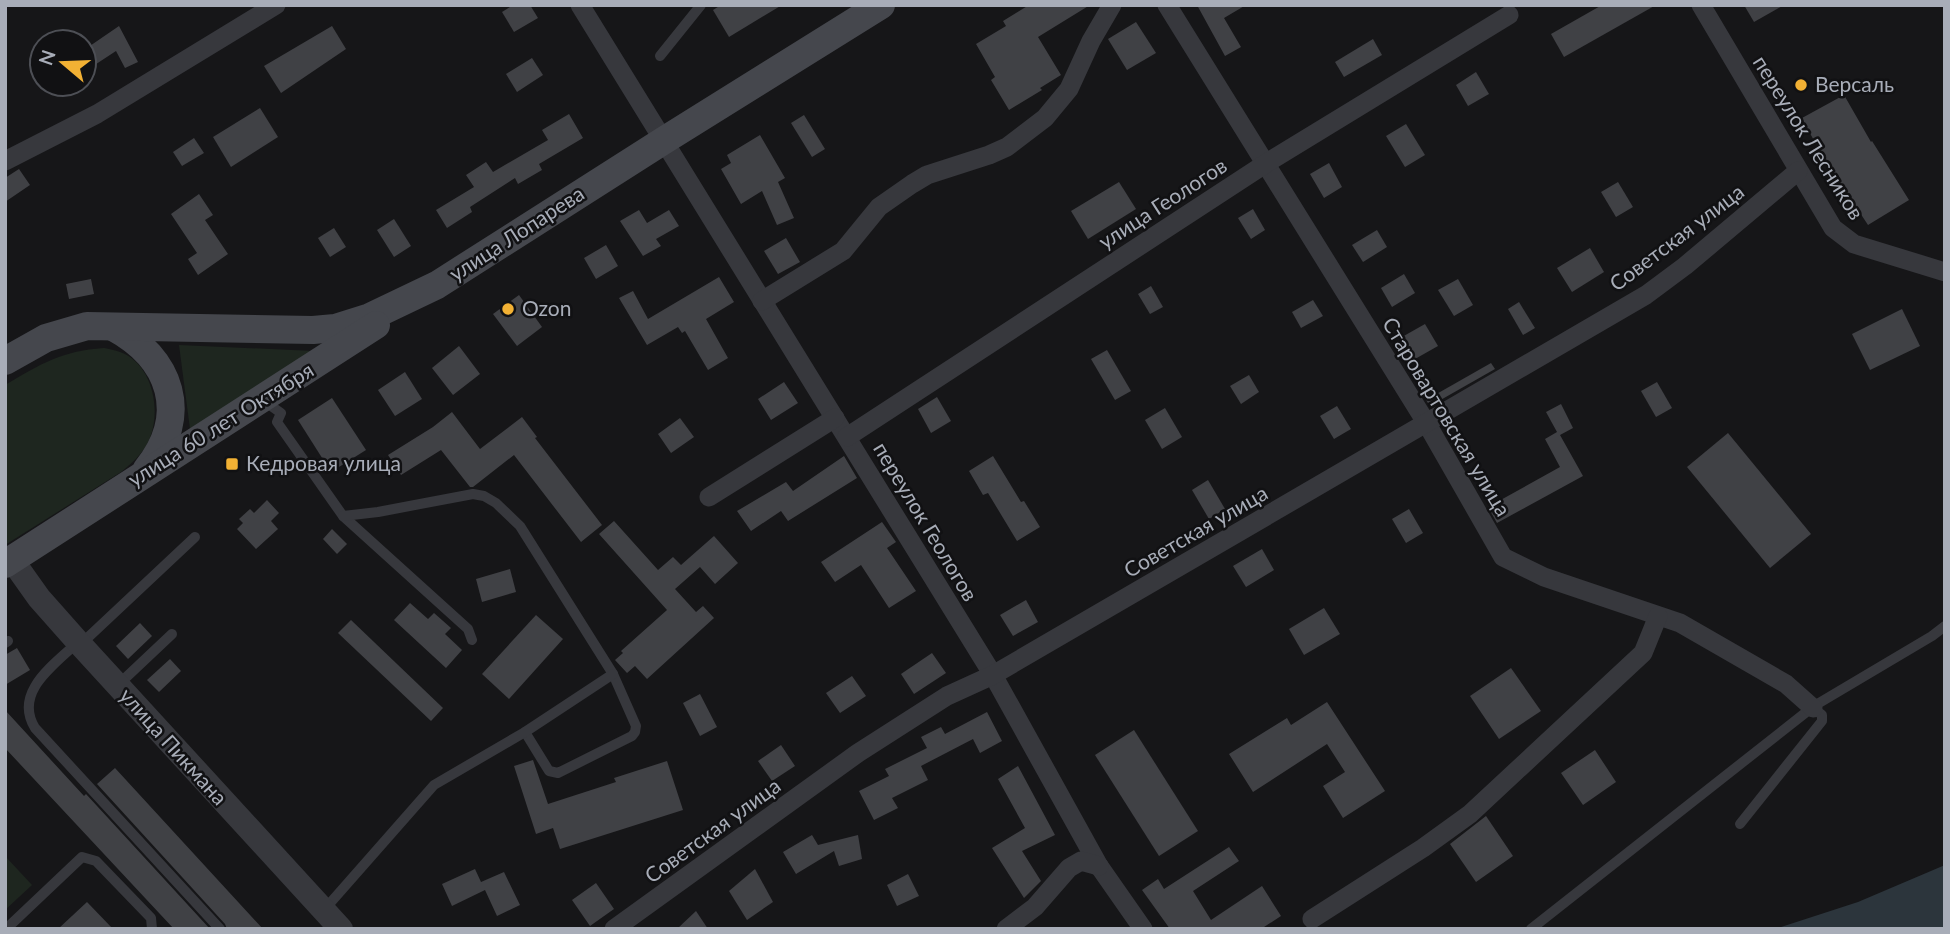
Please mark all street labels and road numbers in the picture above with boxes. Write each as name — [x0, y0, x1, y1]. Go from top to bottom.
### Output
street label: переулок Лесников — [1749, 51, 1870, 224]
street label: улица Геологов — [1093, 152, 1231, 253]
street label: Советская улица — [1604, 178, 1748, 295]
street label: улица Лопарева — [444, 180, 588, 286]
street label: Старовартовская улица — [1378, 312, 1517, 520]
street label: улица 60 лет Октября — [123, 356, 318, 491]
street label: переулок Геологов — [869, 437, 984, 605]
street label: Советская улица — [1119, 479, 1272, 582]
street label: улица Пикмана — [115, 682, 233, 810]
street label: Советская улица — [639, 772, 785, 887]

